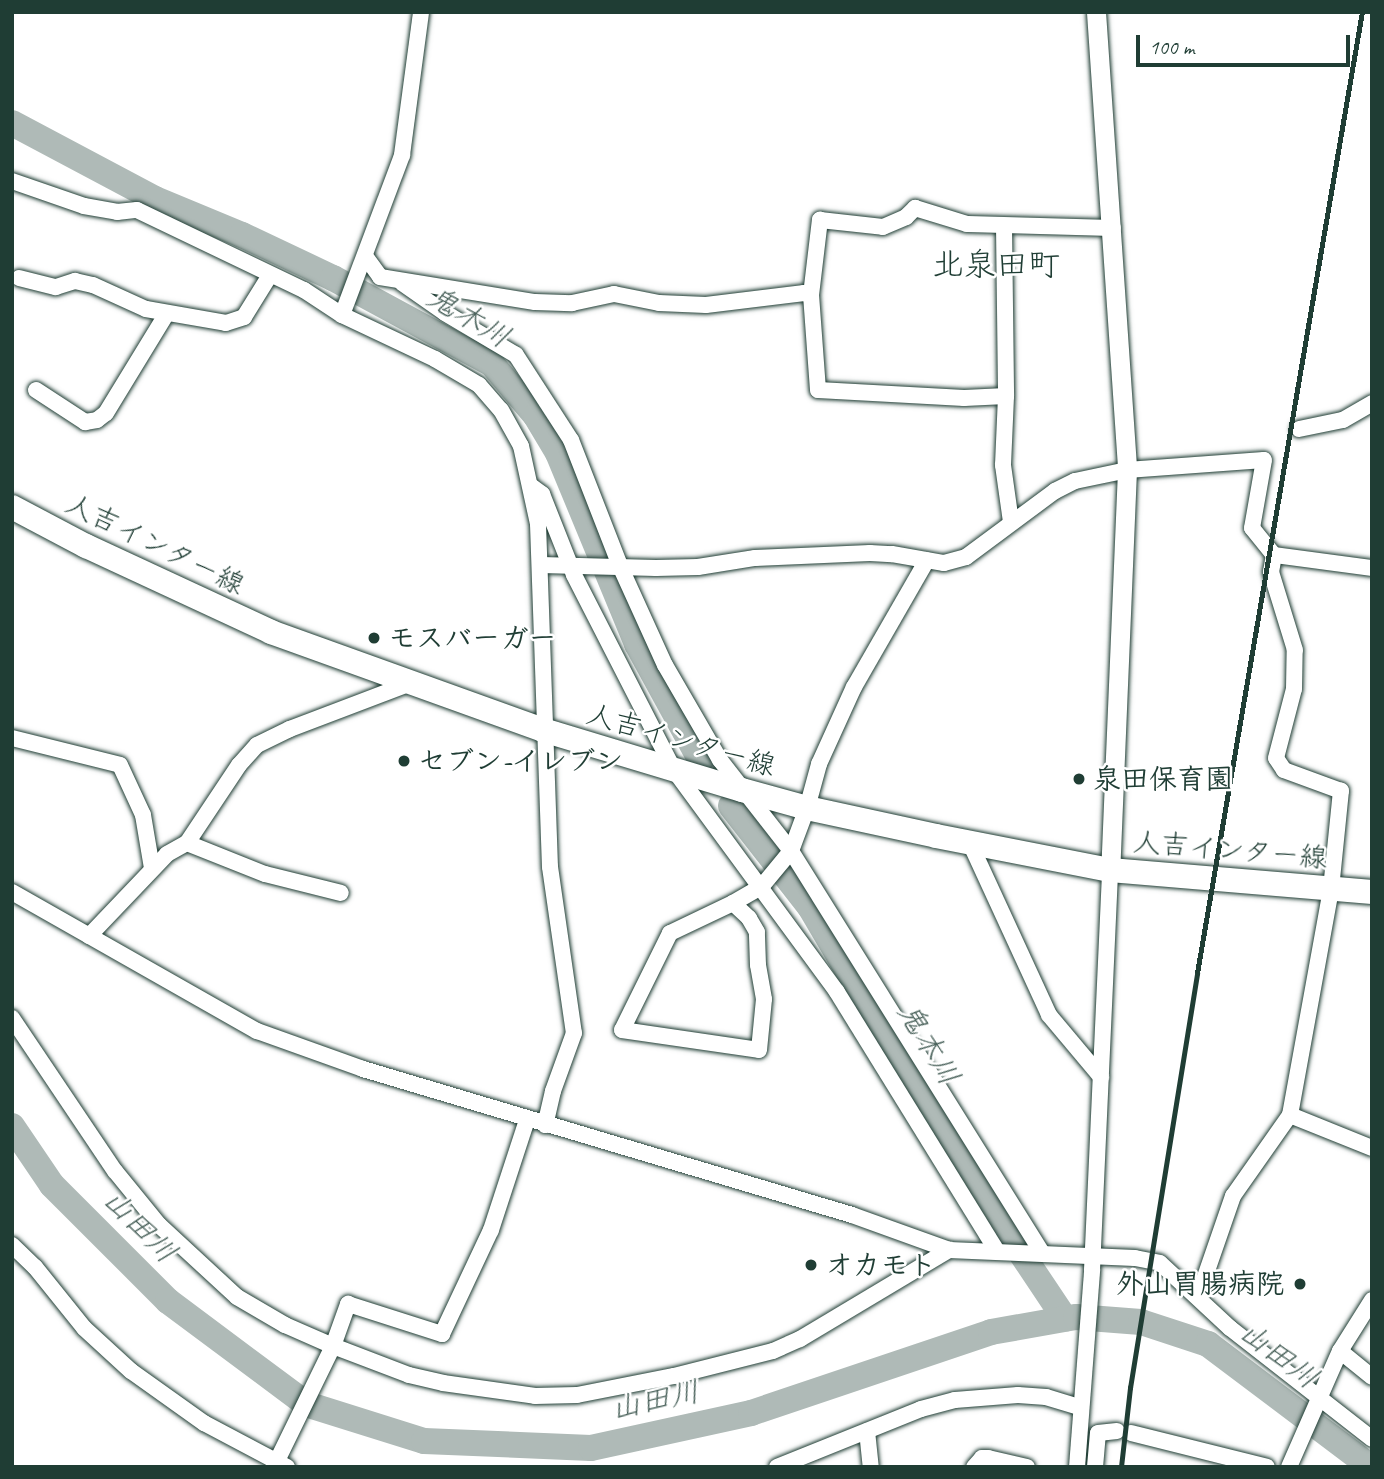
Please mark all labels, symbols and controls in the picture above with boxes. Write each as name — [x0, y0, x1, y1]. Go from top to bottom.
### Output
scale bar — [1139, 21, 1352, 65]
text: 100 m — [1149, 34, 1194, 60]
district label: 北泉田町 — [932, 246, 1060, 284]
water label: 鬼木川 — [421, 278, 517, 356]
street label: 人吉インター線 — [60, 486, 250, 602]
place label: モスバーガー — [388, 621, 556, 655]
marker: モスバーガー — [366, 630, 382, 646]
street label: 人吉インター線 — [582, 697, 780, 783]
place label: セブン-イレブン — [418, 744, 623, 778]
marker: セブン-イレブン — [396, 753, 412, 769]
place label: 泉田保育園 — [1093, 762, 1233, 796]
marker: 泉田保育園 — [1071, 771, 1087, 787]
street label: 人吉インター線 — [1131, 825, 1329, 875]
water label: 鬼木川 — [890, 996, 968, 1092]
water label: 山田川 — [95, 1181, 185, 1271]
place label: オカモト — [825, 1248, 937, 1282]
marker: オカモト — [803, 1257, 819, 1273]
place label: 外山胃腸病院 — [1116, 1267, 1284, 1301]
marker: 外山胃腸病院 — [1290, 1274, 1310, 1294]
water label: 山田川 — [1232, 1314, 1326, 1396]
water label: 山田川 — [607, 1373, 703, 1427]

